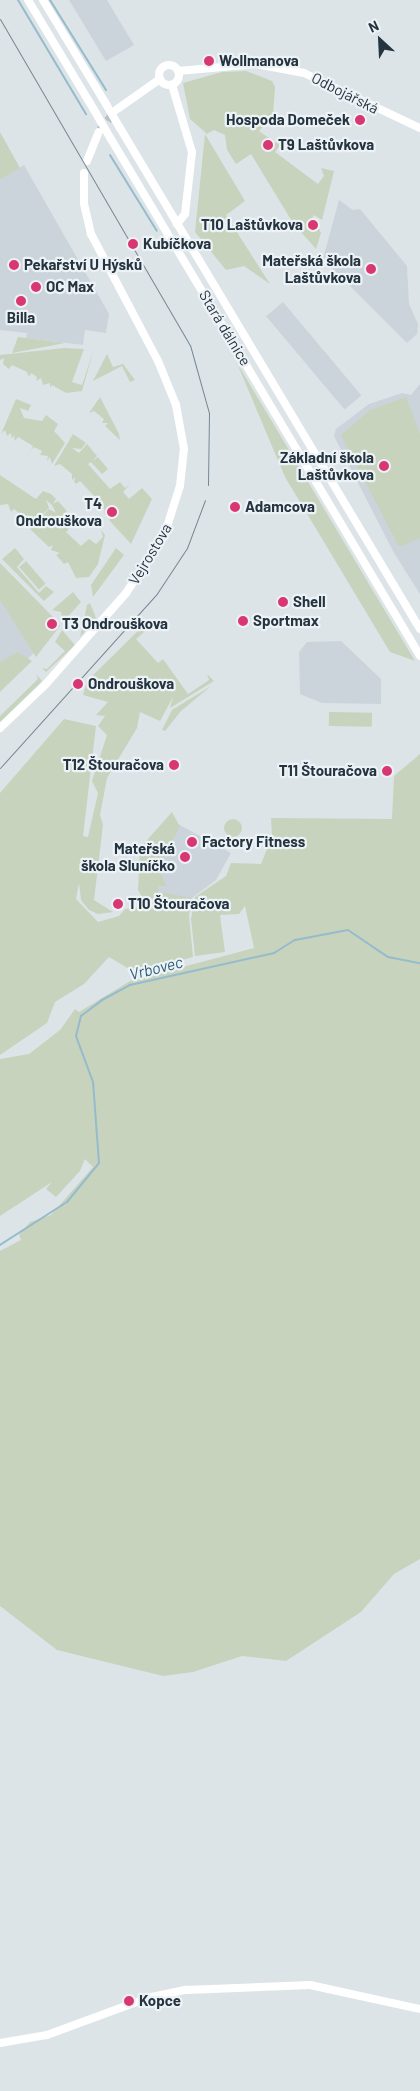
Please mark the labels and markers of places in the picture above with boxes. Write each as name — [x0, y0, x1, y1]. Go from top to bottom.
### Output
place label: Wollmanova — [219, 52, 299, 70]
marker: Wollmanova — [203, 55, 215, 67]
place label: Hospoda Domeček — [226, 111, 350, 129]
marker: Hospoda Domeček — [354, 114, 366, 126]
place label: T9 Laštůvkova — [278, 136, 374, 154]
marker: T9 Laštůvkova — [262, 139, 274, 151]
place label: T10 Laštůvkova — [201, 216, 303, 234]
marker: T10 Laštůvkova — [307, 219, 319, 231]
place label: Kubíčkova — [143, 235, 211, 253]
marker: Kubíčkova — [127, 238, 139, 250]
place label: Mateřská škola Laštůvkova — [262, 251, 361, 286]
place label: Pekařství U Hýsků — [24, 256, 142, 274]
marker: Pekařství U Hýsků — [8, 259, 20, 271]
marker: Mateřská škola Laštůvkova — [365, 263, 377, 275]
place label: OC Max — [46, 278, 94, 296]
marker: OC Max — [30, 281, 42, 293]
marker: Billa — [15, 295, 27, 307]
place label: Billa — [7, 309, 35, 327]
place label: Základní škola Laštůvkova — [280, 448, 374, 483]
marker: Základní škola Laštůvkova — [378, 460, 390, 472]
place label: T4 Ondrouškova — [16, 494, 102, 529]
place label: Adamcova — [245, 498, 315, 516]
marker: Adamcova — [229, 501, 241, 513]
marker: T4 Ondrouškova — [106, 506, 118, 518]
place label: Shell — [293, 593, 326, 611]
marker: Shell — [277, 596, 289, 608]
place label: Sportmax — [253, 612, 319, 630]
place label: T3 Ondrouškova — [62, 615, 168, 633]
marker: Sportmax — [237, 615, 249, 627]
marker: T3 Ondrouškova — [46, 618, 58, 630]
place label: Ondrouškova — [88, 675, 174, 693]
marker: Ondrouškova — [72, 678, 84, 690]
place label: T12 Štouračova — [63, 756, 164, 774]
marker: T12 Štouračova — [168, 759, 180, 771]
place label: T11 Štouračova — [279, 762, 377, 780]
marker: T11 Štouračova — [381, 765, 393, 777]
place label: Factory Fitness — [202, 833, 305, 851]
marker: Factory Fitness — [186, 836, 198, 848]
place label: Mateřská škola Sluníčko — [81, 839, 175, 874]
marker: Mateřská škola Sluníčko — [179, 851, 191, 863]
place label: T10 Štouračova — [128, 895, 229, 913]
marker: T10 Štouračova — [112, 898, 124, 910]
place label: Kopce — [139, 1992, 181, 2010]
marker: Kopce — [123, 1995, 135, 2007]

